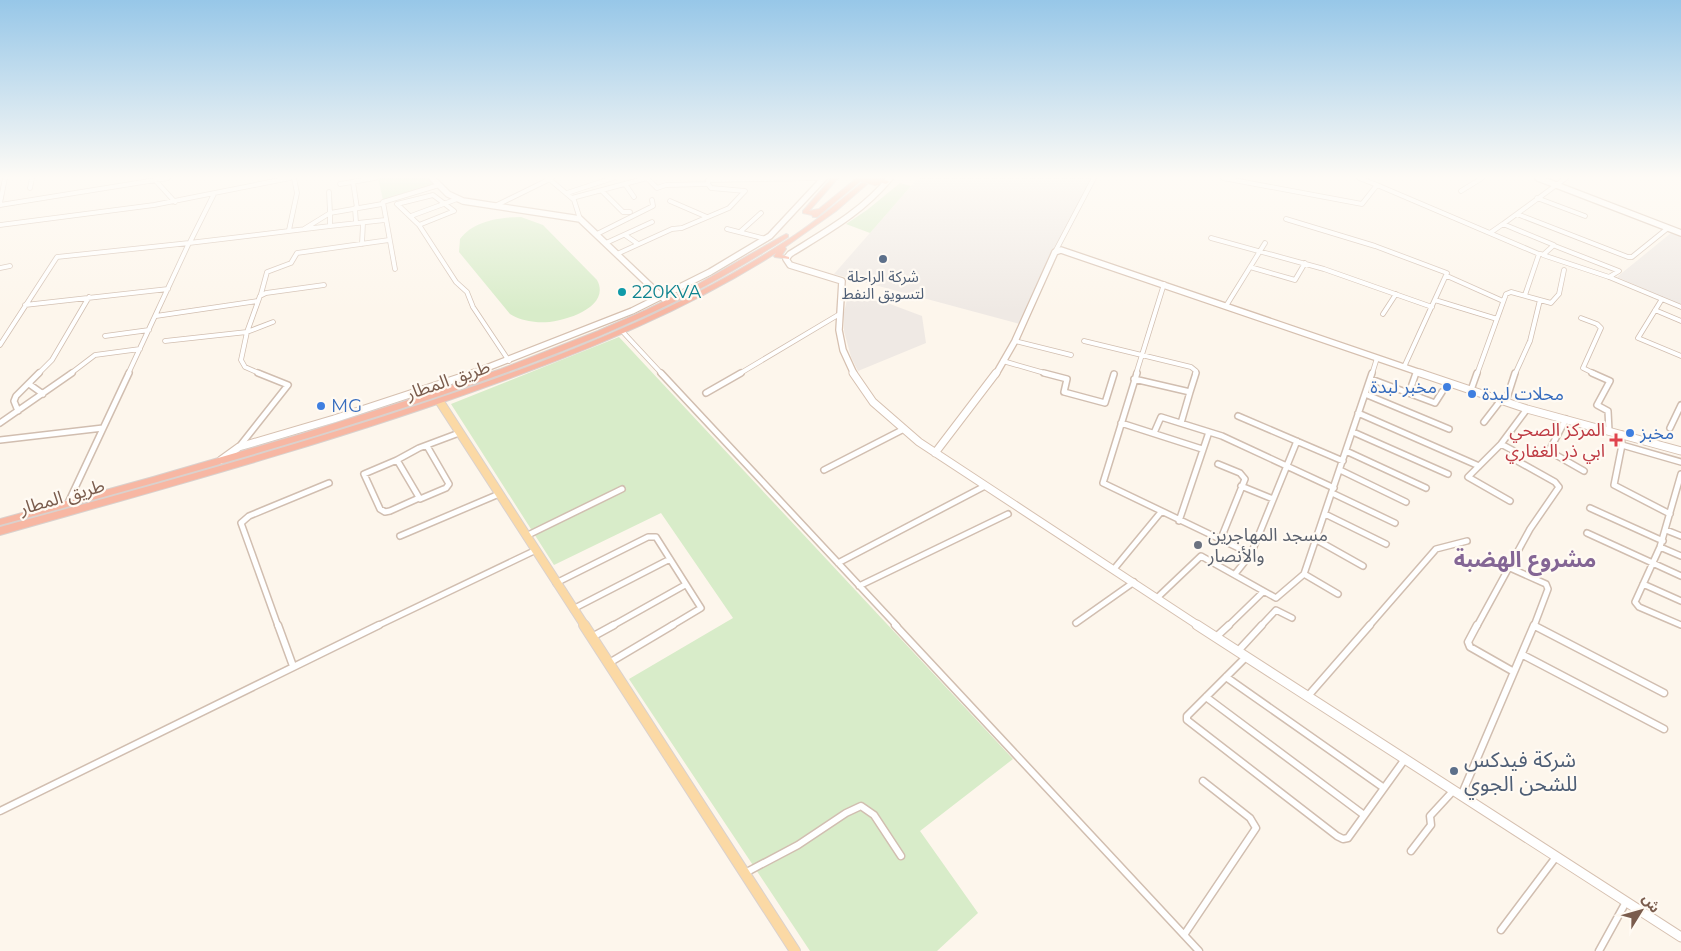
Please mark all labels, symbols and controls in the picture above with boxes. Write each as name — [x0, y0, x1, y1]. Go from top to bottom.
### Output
marker: شركة الراحلة لتسويق النفط — [877, 253, 889, 265]
place label: شركة الراحلة لتسويق النفط — [842, 267, 924, 304]
place label: 220KVA — [632, 281, 701, 303]
marker: 220KVA — [616, 286, 628, 298]
street label: طريق المطار — [402, 355, 493, 405]
place label: مخبر لبدة — [1370, 376, 1437, 398]
marker: مخبر لبدة — [1441, 381, 1453, 393]
place label: محلات لبدة — [1482, 383, 1564, 405]
marker: محلات لبدة — [1466, 388, 1478, 400]
place label: MG — [331, 395, 362, 417]
marker: MG — [315, 400, 327, 412]
place label: المركز الصحي ابي ذر الغفاري — [1505, 419, 1605, 464]
place label: مخبز — [1639, 422, 1674, 444]
marker: مخبز — [1624, 427, 1636, 439]
marker: المركز الصحي ابي ذر الغفاري — [1609, 433, 1623, 447]
street label: طريق المطار — [16, 474, 107, 520]
place label: مسجد المهاجرين والأنصار — [1207, 524, 1328, 567]
marker: مسجد المهاجرين والأنصار — [1192, 539, 1204, 551]
district label: مشروع الهضبة — [1454, 546, 1596, 576]
place label: شركة فيدكس للشحن الجوي — [1464, 747, 1578, 799]
marker: شركة فيدكس للشحن الجوي — [1448, 765, 1460, 777]
north arrow — [1616, 886, 1666, 936]
text: ش — [1638, 890, 1664, 916]

